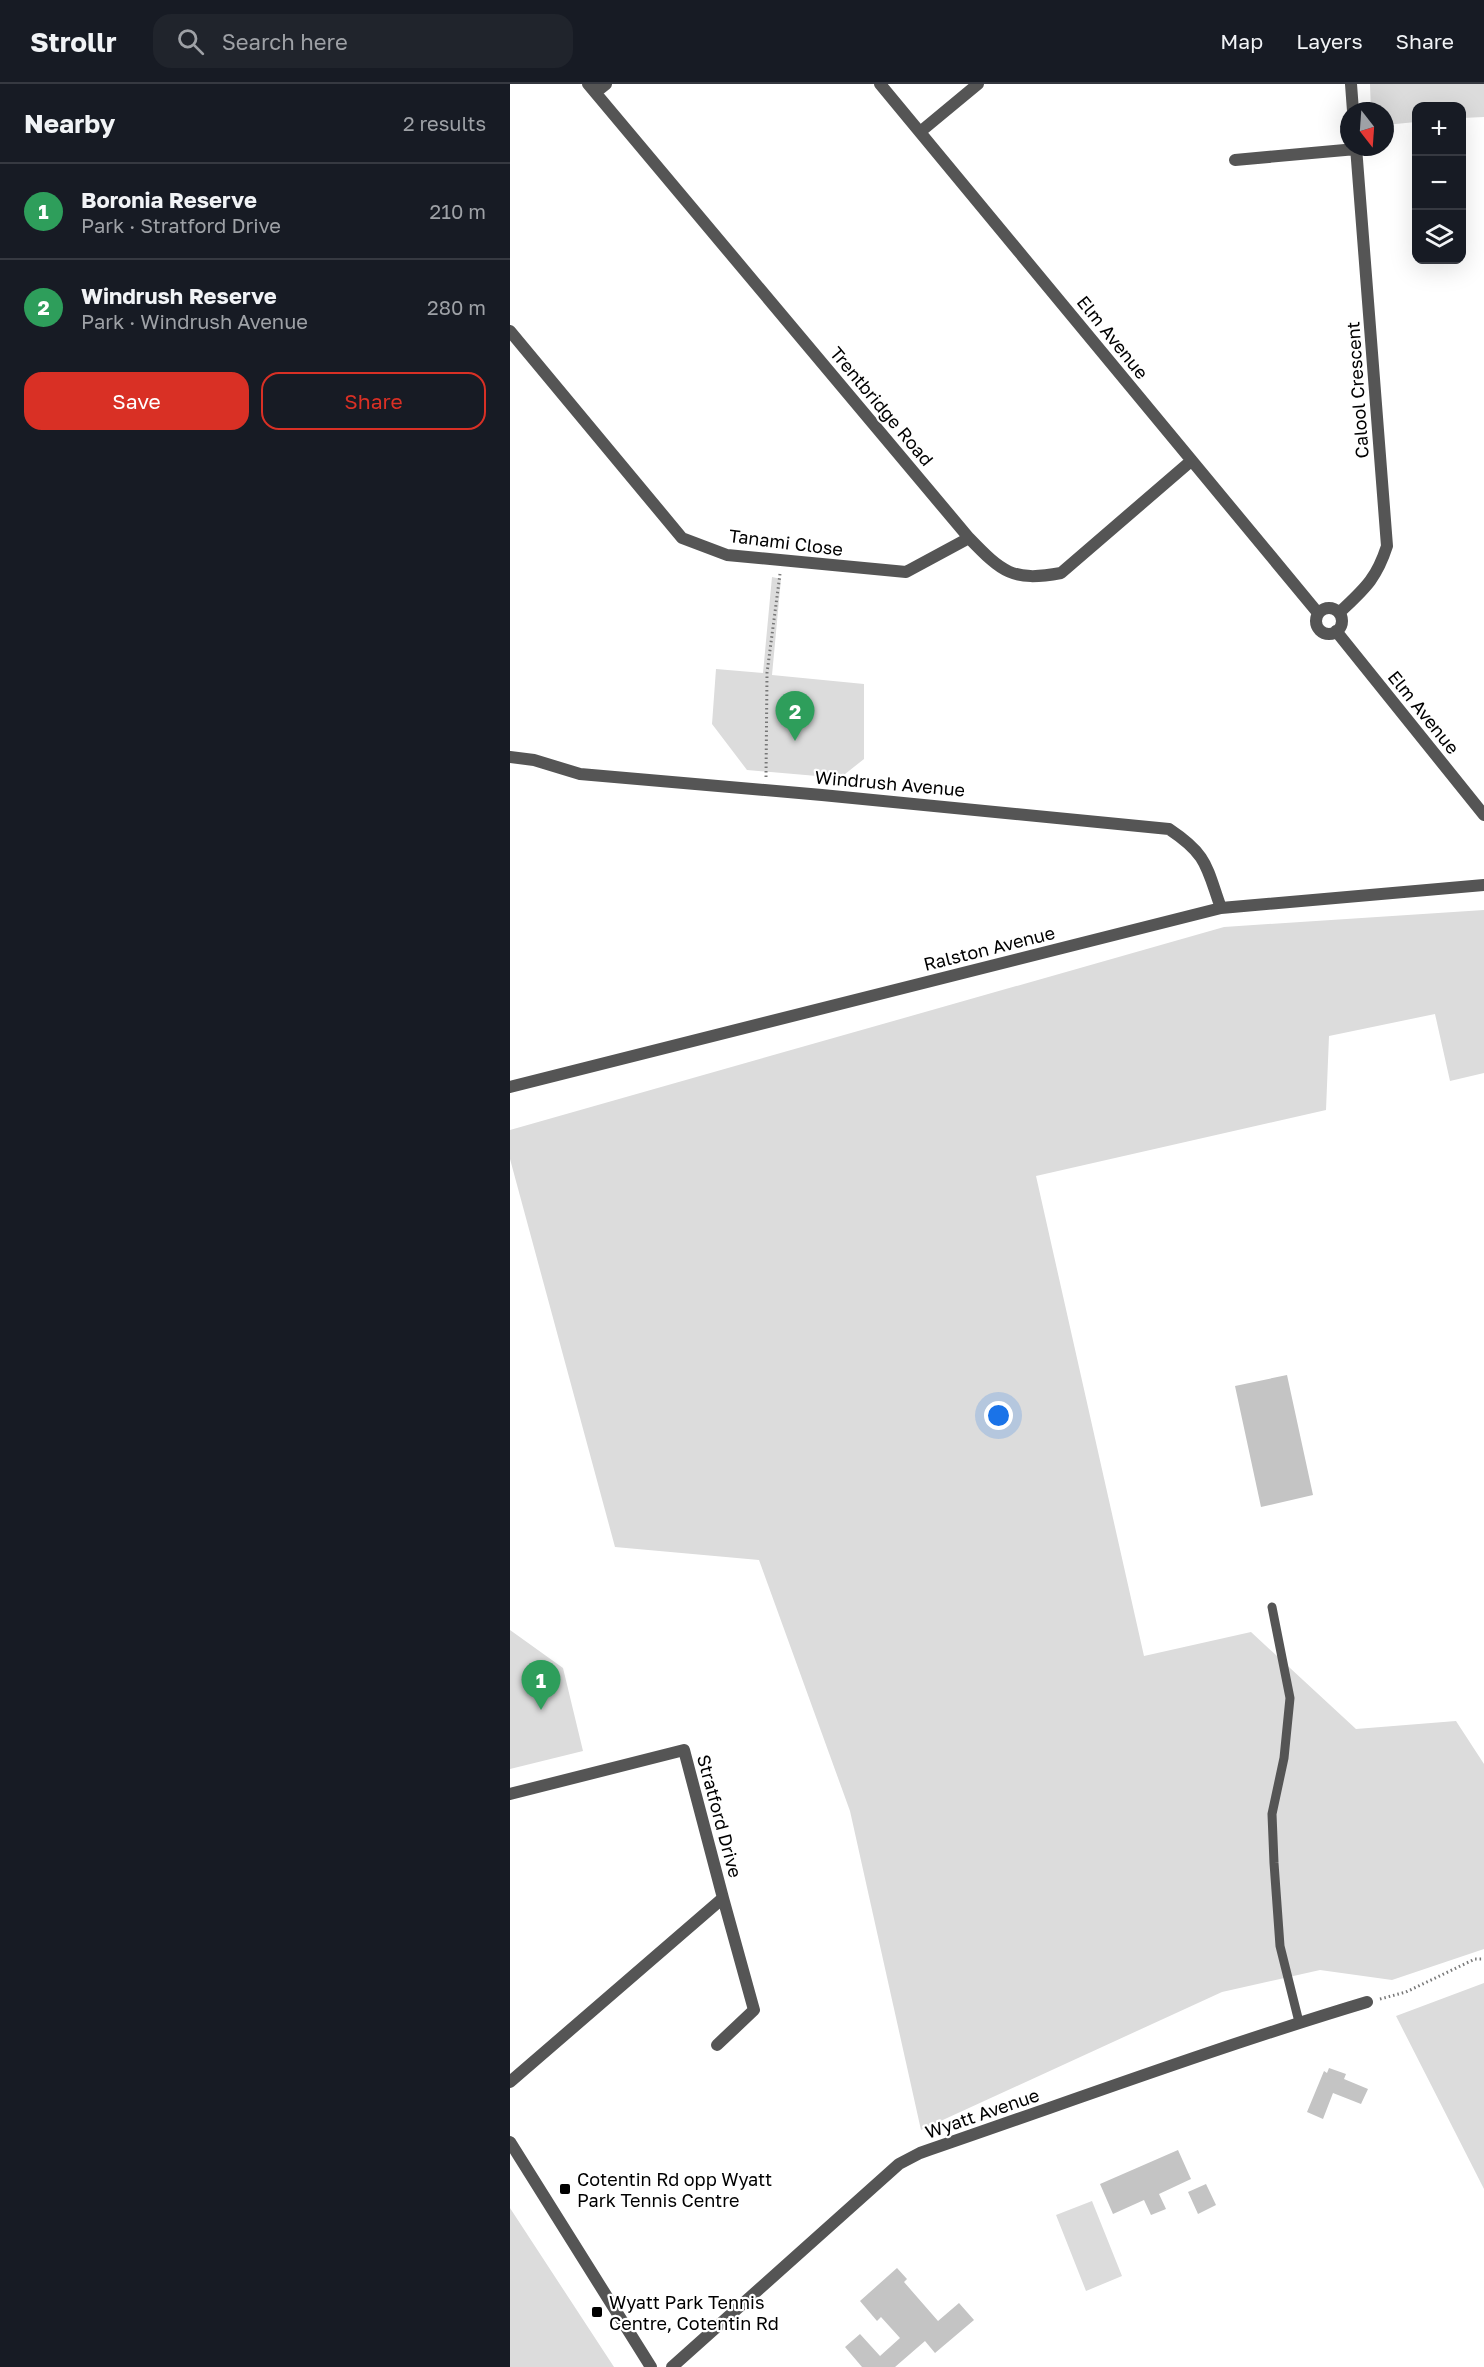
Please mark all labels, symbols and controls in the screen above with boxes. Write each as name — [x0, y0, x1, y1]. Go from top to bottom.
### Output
search box — [153, 14, 573, 68]
text: Strollr — [30, 25, 117, 58]
icon: search — [174, 25, 207, 58]
text: Search here — [222, 28, 348, 55]
text: Map — [1220, 28, 1263, 54]
text: Layers — [1296, 28, 1363, 54]
text: Share — [1396, 28, 1454, 54]
north arrow — [1340, 102, 1394, 156]
map controls — [1412, 102, 1466, 264]
button: + — [1412, 102, 1466, 156]
text: Nearby — [24, 108, 115, 139]
text: 2 results — [403, 111, 486, 135]
button: − — [1412, 156, 1466, 210]
text: Boronia Reserve — [81, 186, 257, 213]
text: 1 — [38, 199, 49, 223]
text: 210 m — [430, 199, 486, 223]
button: layers — [1412, 210, 1466, 264]
text: Park · Stratford Drive — [81, 213, 281, 237]
text: Windrush Reserve — [81, 282, 277, 309]
street label: Elm Avenue — [1073, 291, 1153, 383]
text: 2 — [37, 295, 50, 319]
text: 280 m — [427, 295, 486, 319]
text: Park · Windrush Avenue — [81, 309, 308, 333]
street label: Calool Crescent — [1341, 321, 1373, 459]
street label: Trentbridge Road — [826, 342, 938, 470]
button: Save — [24, 372, 249, 430]
button: Share — [261, 372, 486, 430]
street label: Tanami Close — [728, 524, 844, 560]
street label: Elm Avenue — [1384, 666, 1464, 758]
pin: 2 — [776, 692, 814, 741]
street label: Windrush Avenue — [814, 765, 966, 801]
street label: Ralston Avenue — [921, 921, 1057, 975]
your location — [984, 1401, 1013, 1430]
pin: 1 — [522, 1660, 561, 1710]
street label: Stratford Drive — [693, 1752, 747, 1880]
street label: Wyatt Avenue — [922, 2083, 1042, 2143]
place label: Cotentin Rd opp Wyatt Park Tennis Centre — [577, 2168, 772, 2211]
marker: Cotentin Rd opp Wyatt Park Tennis Centre — [558, 2182, 572, 2196]
place label: Wyatt Park Tennis Centre, Cotentin Rd — [609, 2291, 779, 2334]
marker: Wyatt Park Tennis Centre, Cotentin Rd — [590, 2305, 604, 2319]

